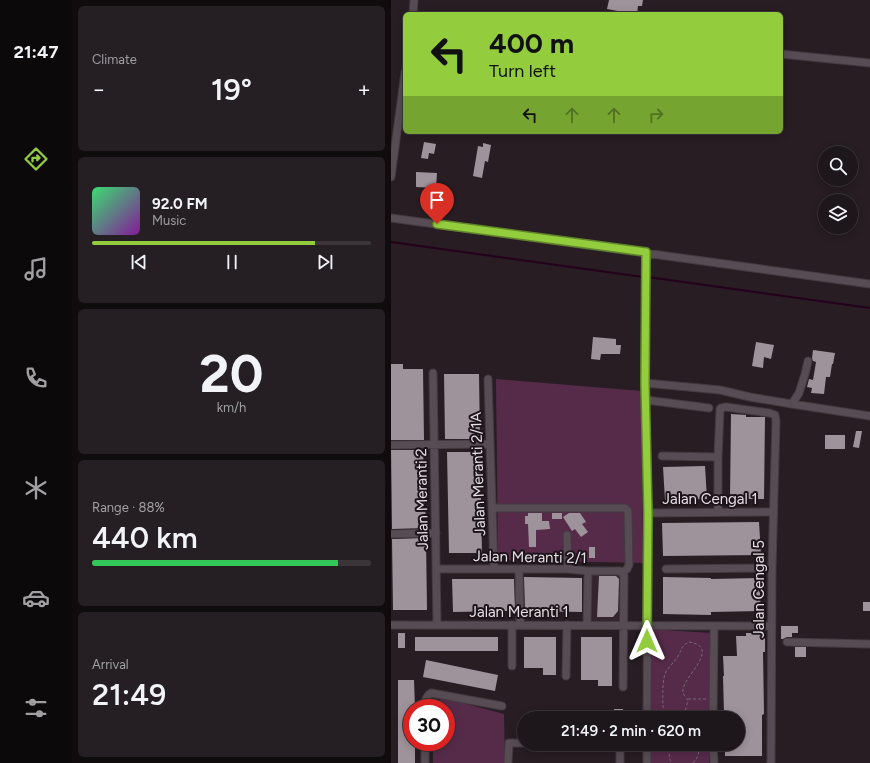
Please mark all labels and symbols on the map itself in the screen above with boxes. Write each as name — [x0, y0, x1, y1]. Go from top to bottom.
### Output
pin — [420, 183, 454, 224]
street label: Jalan Meranti 2/1A — [467, 412, 489, 536]
street label: Jalan Meranti 2 — [412, 448, 432, 550]
street label: Jalan Cengal 1 — [662, 490, 758, 508]
street label: Jalan Cengal 5 — [750, 540, 768, 638]
street label: Jalan Meranti 2/1 — [473, 547, 587, 567]
street label: Jalan Meranti 1 — [469, 603, 569, 621]
position arrow — [626, 620, 668, 662]
speed limit sign: 30 — [403, 699, 455, 751]

